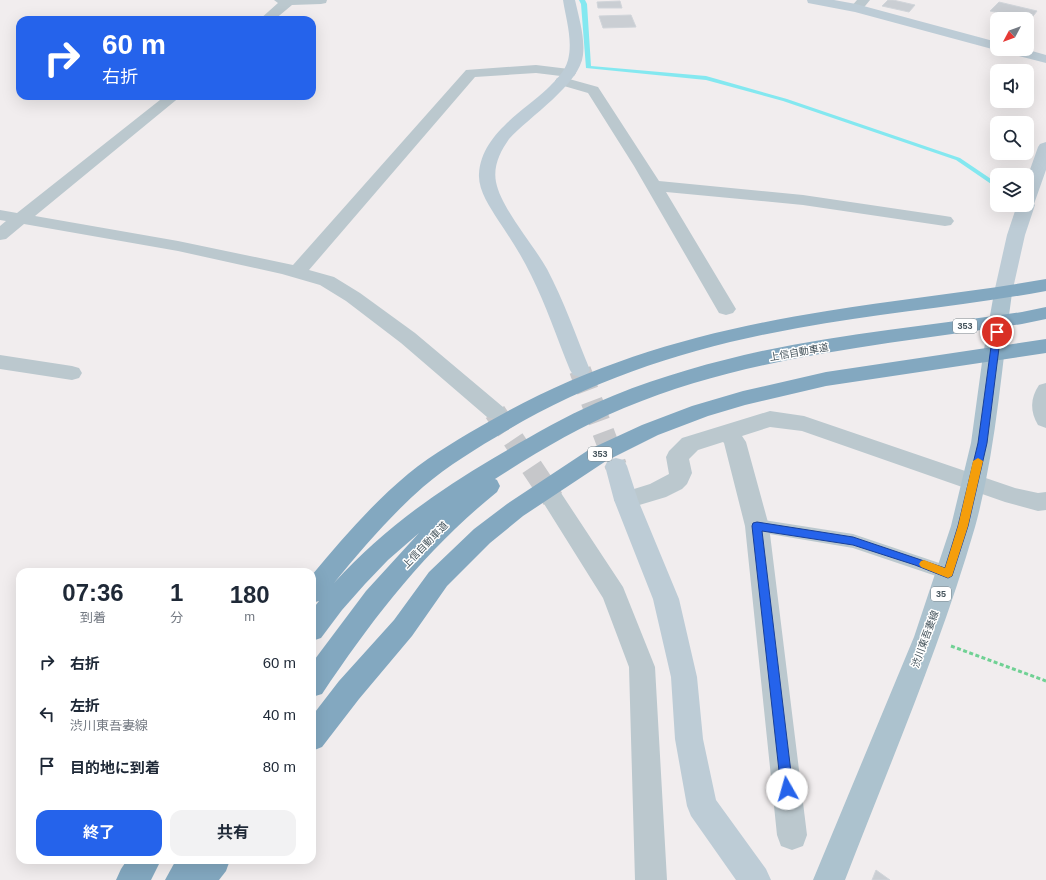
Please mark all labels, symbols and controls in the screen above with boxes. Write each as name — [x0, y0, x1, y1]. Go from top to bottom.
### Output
north arrow — [990, 12, 1034, 56]
map controls — [990, 12, 1034, 212]
text: 60 m — [102, 29, 166, 60]
icon: right — [36, 32, 88, 84]
button: sound — [990, 64, 1034, 108]
text: 右折 — [102, 67, 138, 87]
button: search — [990, 116, 1034, 160]
button: layers — [990, 168, 1034, 212]
pin — [980, 315, 1014, 349]
road number: 353 — [953, 319, 977, 333]
icon: arrive — [986, 321, 1008, 343]
street label: 上信自動車道 — [769, 341, 829, 363]
road number: 353 — [588, 447, 612, 461]
street label: 上信自動車道 — [400, 520, 450, 570]
text: 07:36 — [62, 579, 124, 606]
text: 1 — [170, 579, 183, 606]
text: 180 — [230, 581, 270, 608]
road number: 35 — [931, 587, 951, 601]
text: m — [244, 609, 255, 624]
street label: 渋川東吾妻線 — [910, 609, 940, 669]
text: 到着 — [80, 610, 106, 625]
text: 分 — [170, 610, 183, 625]
icon: right — [36, 651, 58, 673]
text: 60 m — [263, 654, 296, 671]
text: 右折 — [70, 655, 100, 672]
text: 左折 — [70, 697, 100, 714]
icon: left — [36, 703, 58, 725]
text: 40 m — [263, 706, 296, 723]
text: 渋川東吾妻線 — [70, 718, 148, 733]
icon: arrive — [36, 755, 58, 777]
text: 80 m — [263, 758, 296, 775]
text: 目的地に到着 — [70, 759, 160, 776]
position arrow — [766, 768, 808, 810]
button: 終了 — [36, 810, 162, 856]
button: 共有 — [170, 810, 296, 856]

